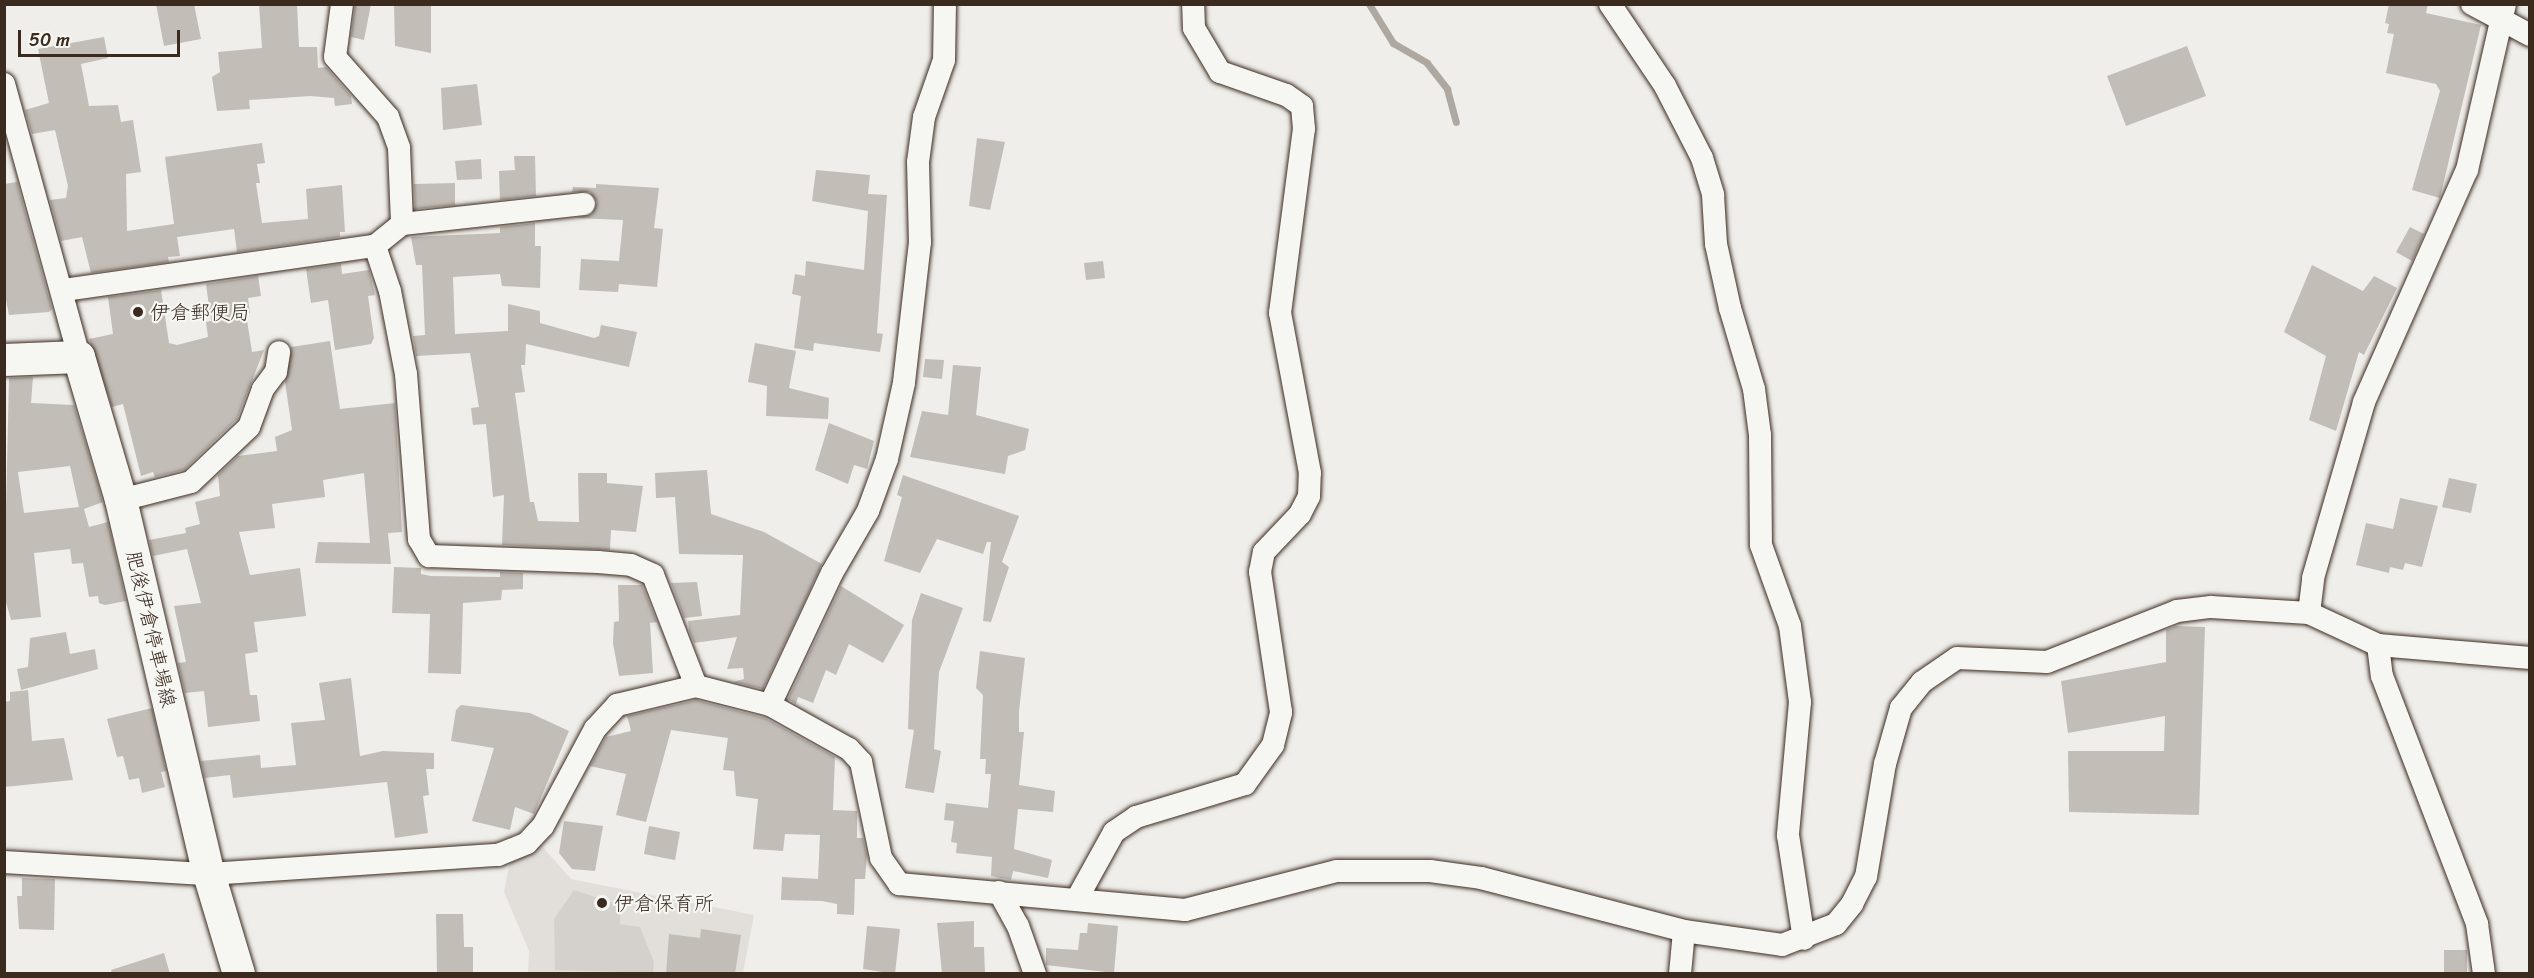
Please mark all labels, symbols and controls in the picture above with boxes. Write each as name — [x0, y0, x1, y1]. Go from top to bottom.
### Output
scale bar — [21, 18, 183, 56]
text: 50 m — [29, 24, 70, 56]
place label: 伊倉郵便局 — [150, 300, 250, 324]
marker: 伊倉郵便局 — [131, 305, 145, 319]
street label: 肥後伊倉停車場線 — [121, 548, 181, 710]
place label: 伊倉保育所 — [614, 891, 714, 915]
marker: 伊倉保育所 — [595, 896, 609, 910]

